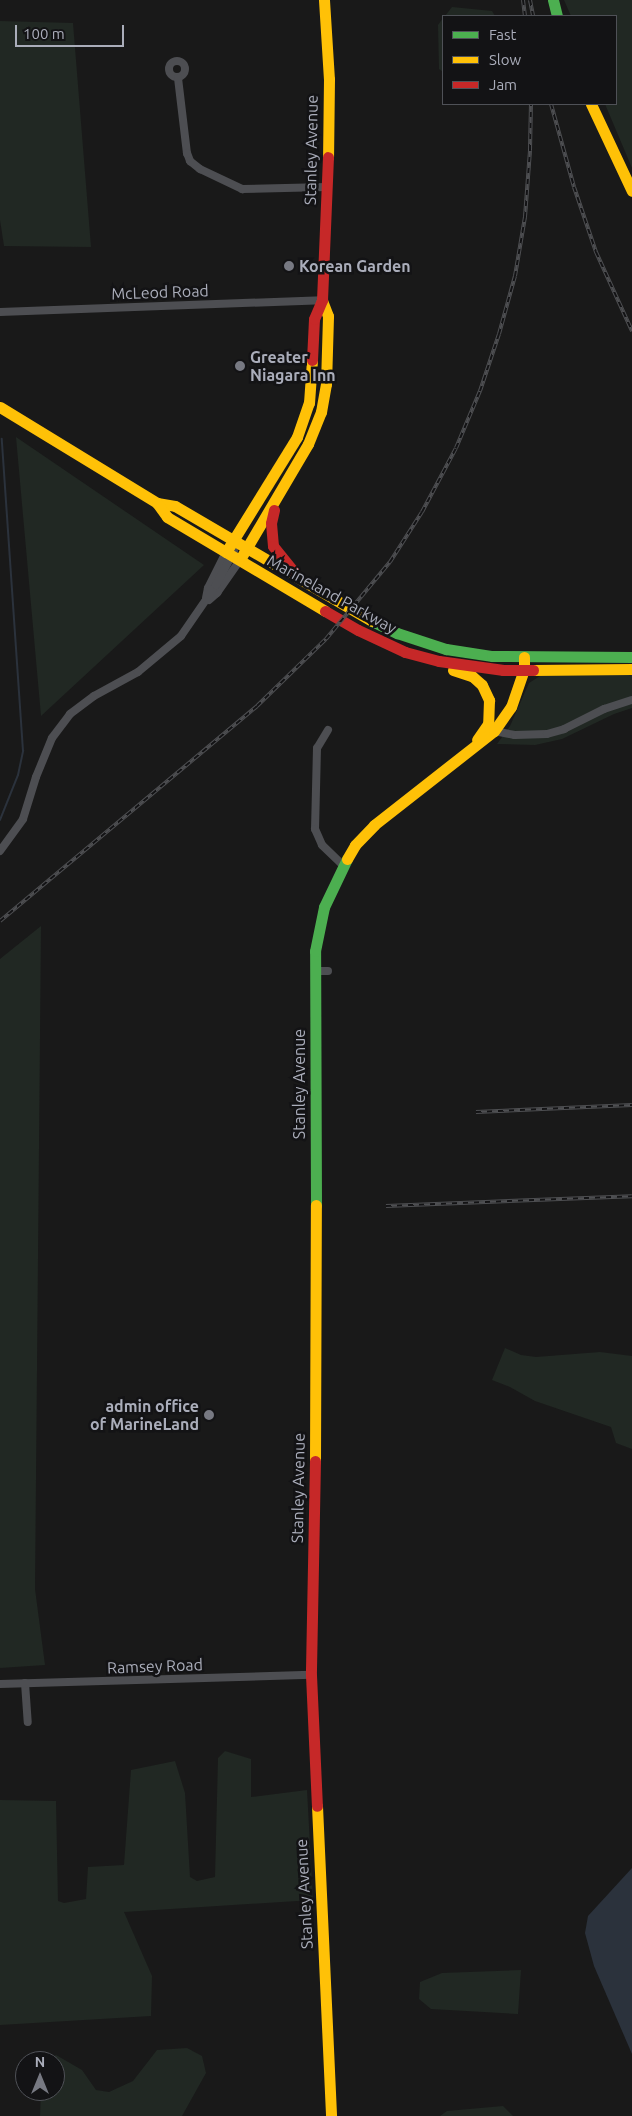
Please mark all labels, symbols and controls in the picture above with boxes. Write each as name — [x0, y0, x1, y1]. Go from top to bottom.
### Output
scale bar — [18, 15, 126, 47]
legend — [442, 15, 617, 105]
text: 100 m — [23, 25, 65, 42]
text: Fast — [489, 26, 516, 43]
text: Slow — [489, 51, 521, 68]
text: Jam — [489, 76, 517, 93]
street label: Stanley Avenue — [300, 95, 322, 205]
place label: Korean Garden — [299, 256, 411, 276]
marker: Korean Garden — [283, 260, 295, 272]
street label: McLeod Road — [111, 281, 209, 303]
place label: Greater Niagara Inn — [250, 347, 336, 385]
marker: Greater Niagara Inn — [234, 360, 246, 372]
street label: Marineland Parkway — [264, 551, 400, 637]
street label: Stanley Avenue — [289, 1029, 309, 1139]
place label: admin office of MarineLand — [90, 1396, 199, 1434]
marker: admin office of MarineLand — [203, 1409, 215, 1421]
street label: Stanley Avenue — [287, 1433, 309, 1543]
street label: Ramsey Road — [107, 1655, 203, 1677]
street label: Stanley Avenue — [292, 1838, 316, 1950]
north arrow — [15, 2051, 65, 2101]
text: N — [35, 2054, 45, 2070]

